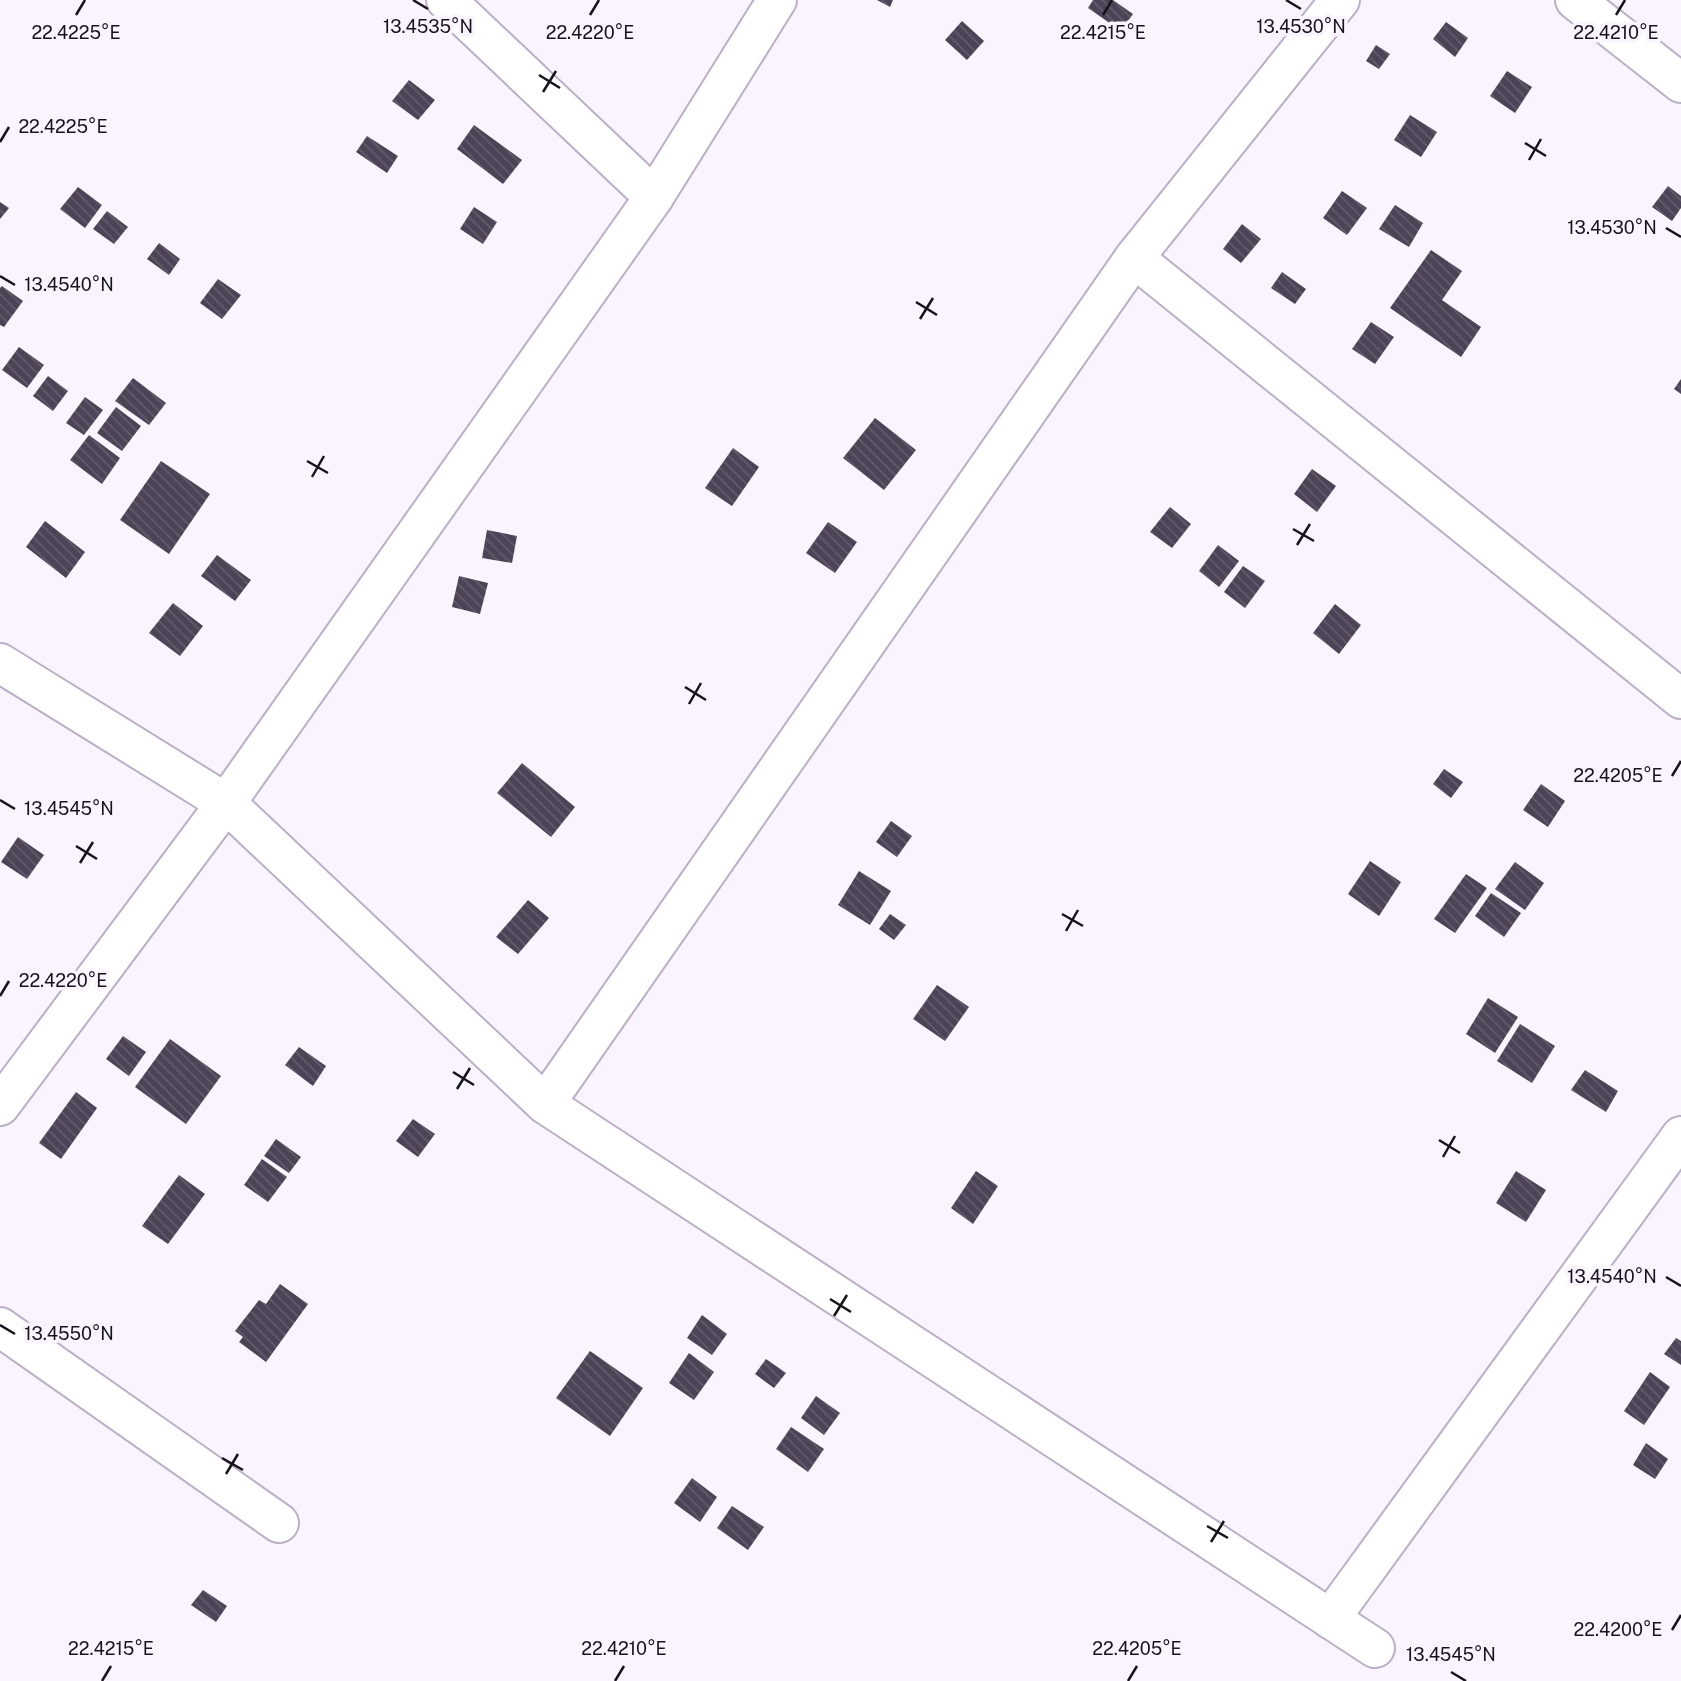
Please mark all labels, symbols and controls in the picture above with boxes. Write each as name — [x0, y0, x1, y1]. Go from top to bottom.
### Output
text: 13.4535°N — [383, 16, 473, 37]
text: 13.4530°N — [1256, 16, 1346, 37]
text: 22.4225°E — [31, 22, 121, 43]
text: 22.4220°E — [546, 22, 634, 43]
text: 22.4215°E — [1060, 22, 1146, 43]
text: 22.4210°E — [1573, 22, 1659, 43]
text: 22.4225°E — [18, 116, 108, 137]
text: 13.4530°N — [1567, 217, 1657, 238]
text: 13.4540°N — [24, 274, 114, 295]
text: 22.4205°E — [1573, 765, 1663, 786]
text: 13.4545°N — [24, 798, 114, 819]
text: 22.4220°E — [19, 970, 107, 991]
text: 13.4540°N — [1567, 1266, 1657, 1287]
text: 13.4550°N — [24, 1323, 114, 1344]
text: 22.4200°E — [1574, 1619, 1662, 1640]
text: 22.4215°E — [68, 1638, 154, 1659]
text: 22.4210°E — [581, 1638, 667, 1659]
text: 22.4205°E — [1092, 1638, 1182, 1659]
text: 13.4545°N — [1406, 1644, 1496, 1665]

